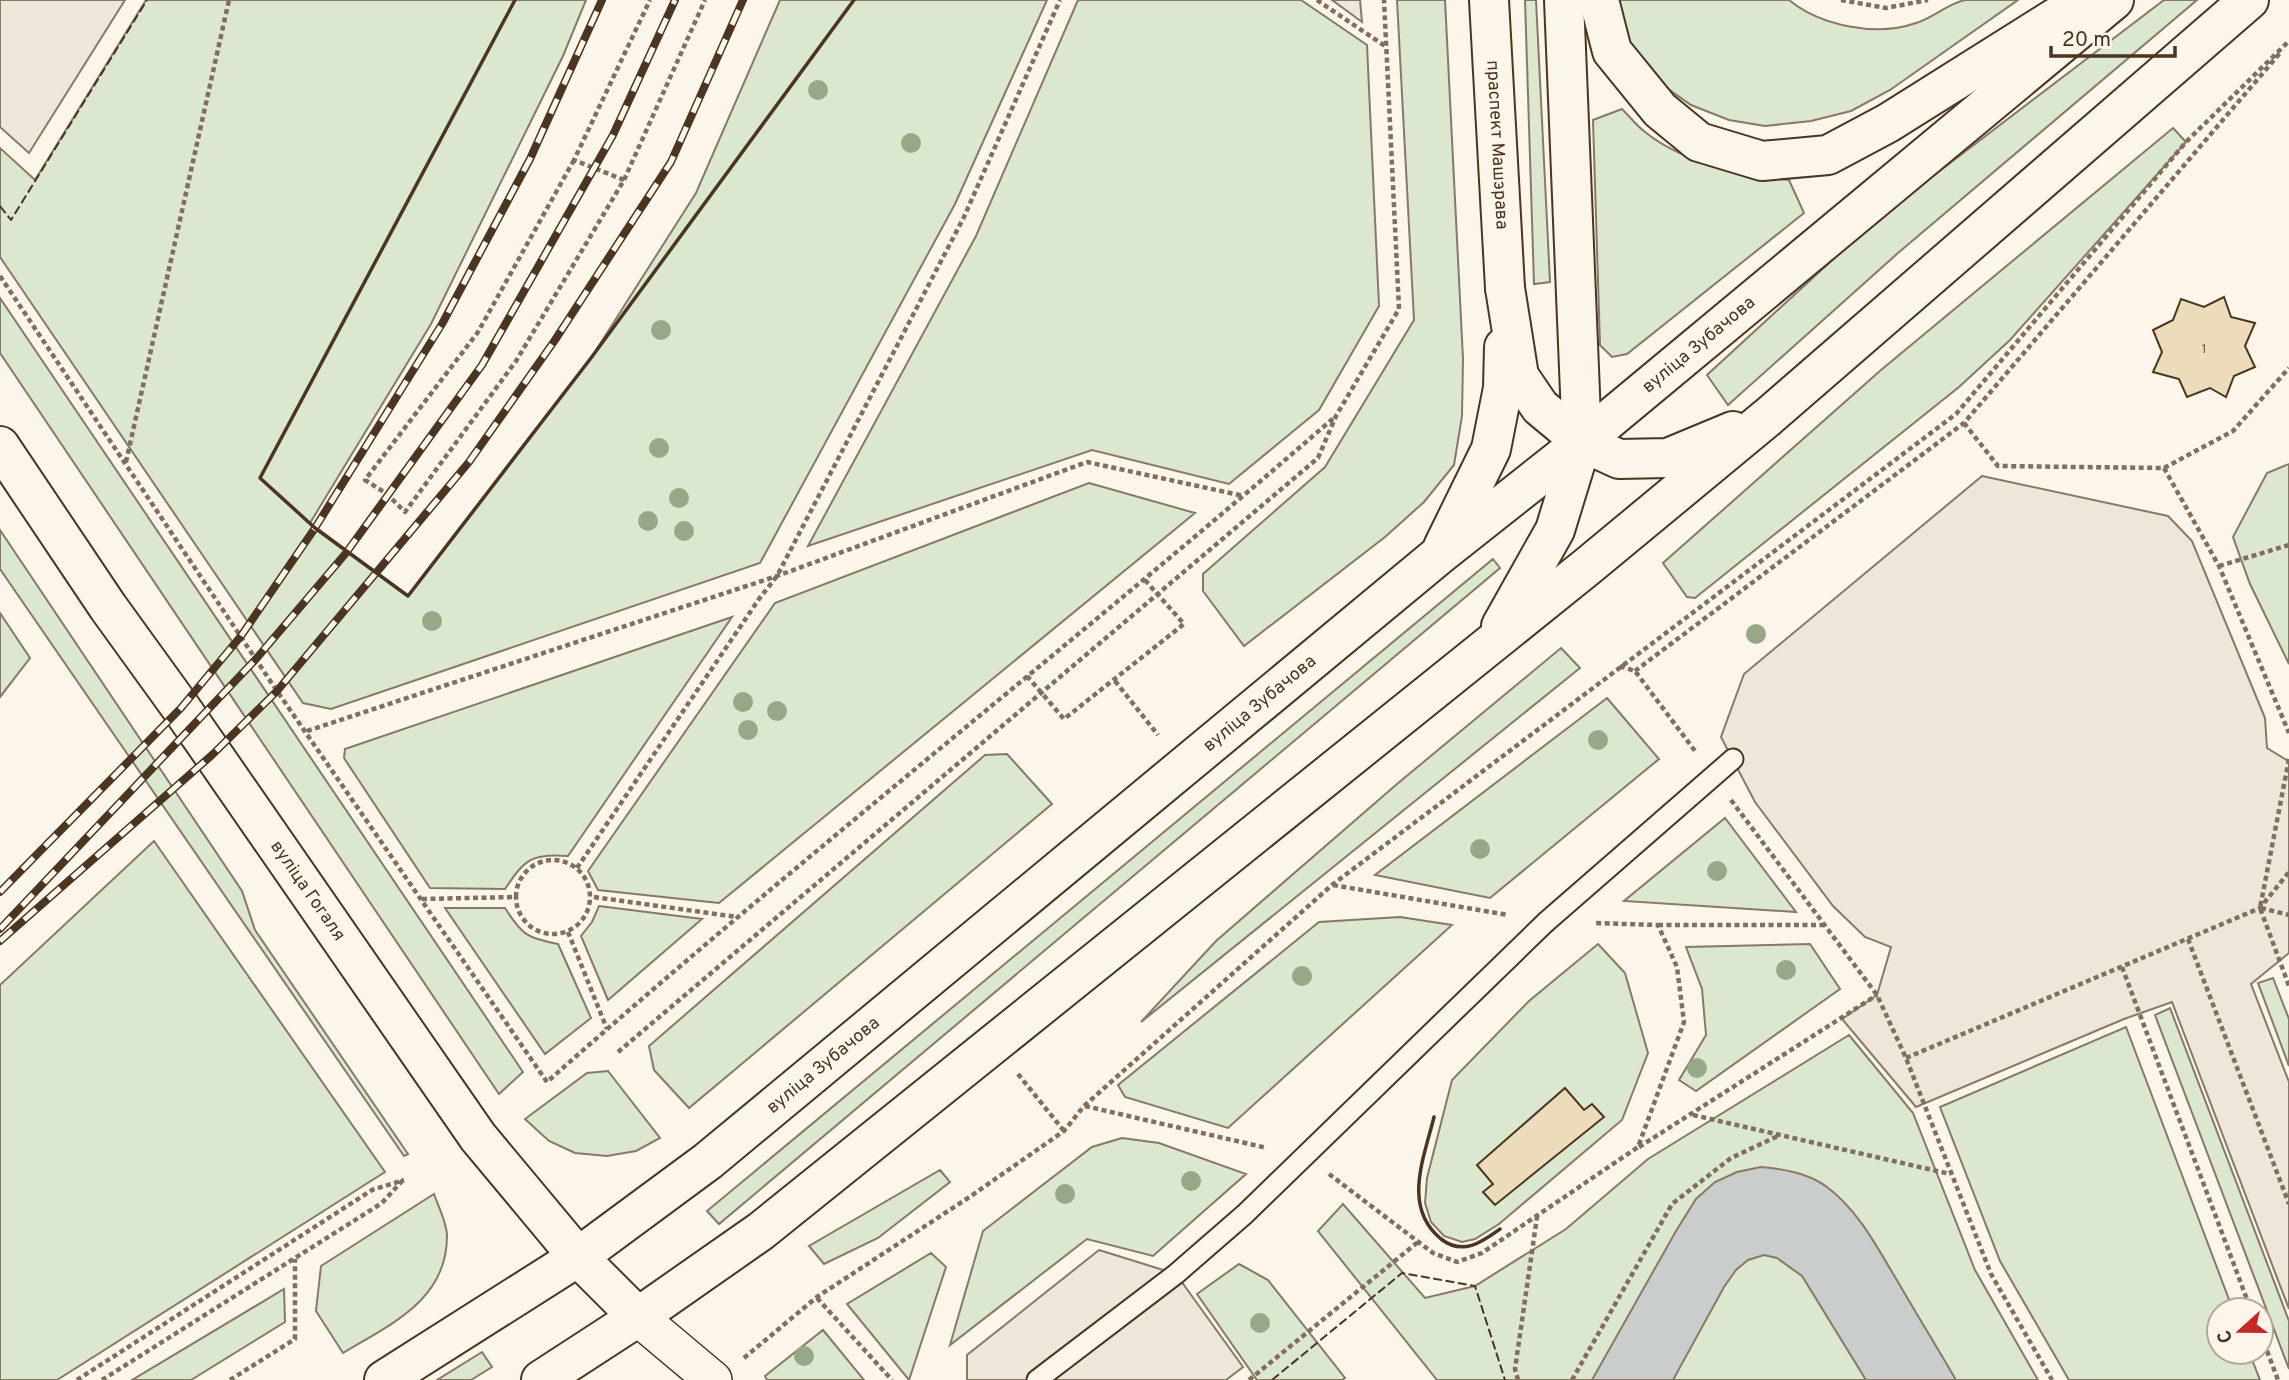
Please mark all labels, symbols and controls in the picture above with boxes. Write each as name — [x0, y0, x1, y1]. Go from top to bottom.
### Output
scale bar — [2051, 14, 2175, 58]
text: 20 m — [2062, 27, 2111, 54]
street label: праспект Машэрава — [1481, 60, 1513, 230]
street label: вуліца Зубачова — [1638, 291, 1760, 399]
house number: 1 — [2201, 341, 2207, 358]
street label: вуліца Зубачова — [1198, 650, 1321, 757]
street label: вуліца Гогаля — [265, 836, 350, 946]
street label: вуліца Зубачова — [762, 1012, 885, 1119]
north arrow — [2205, 1296, 2275, 1366]
text: С — [2213, 1326, 2239, 1346]

